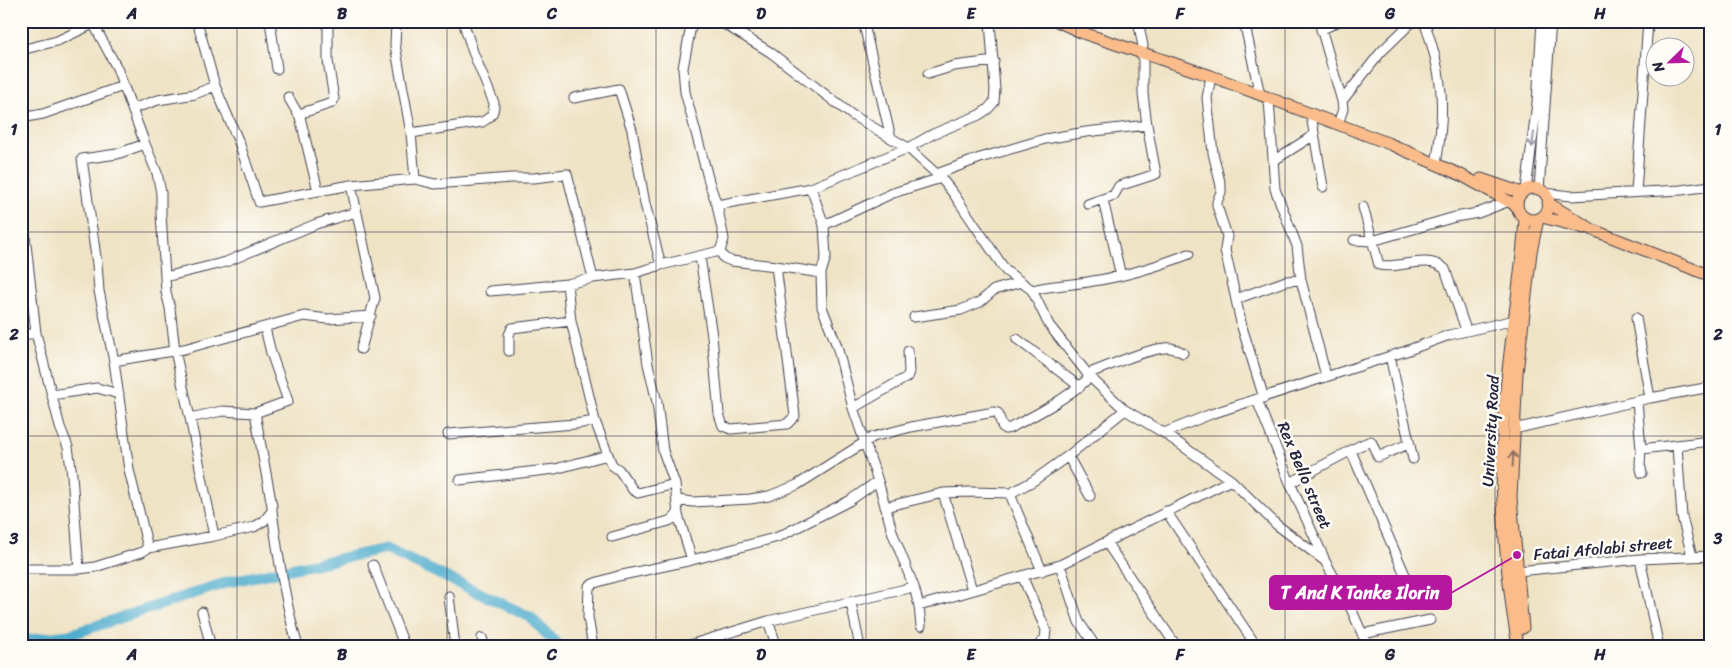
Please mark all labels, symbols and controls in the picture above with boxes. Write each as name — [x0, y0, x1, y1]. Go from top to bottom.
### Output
text: A — [126, 0, 137, 28]
text: B — [337, 0, 348, 28]
text: C — [546, 0, 558, 28]
text: D — [756, 0, 766, 28]
text: E — [967, 0, 977, 28]
text: F — [1175, 0, 1186, 28]
text: G — [1384, 0, 1396, 28]
text: H — [1593, 0, 1606, 28]
north arrow — [1644, 38, 1694, 88]
text: N — [1645, 57, 1672, 77]
text: 1 — [11, 115, 18, 144]
text: 1 — [1715, 115, 1722, 144]
one-way arrow — [1528, 131, 1538, 147]
text: 2 — [8, 320, 19, 349]
text: 2 — [1712, 320, 1723, 349]
street label: University Road — [1473, 373, 1508, 487]
street label: Rex Bello street — [1269, 417, 1340, 533]
one-way arrow — [1508, 451, 1518, 468]
text: 3 — [9, 524, 19, 553]
text: 3 — [1713, 524, 1723, 553]
street label: Fatai Afolabi street — [1532, 528, 1674, 569]
callout: T And K Tanke Ilorin — [1270, 576, 1451, 609]
text: T And K Tanke Ilorin — [1281, 577, 1440, 609]
text: A — [126, 640, 137, 668]
text: B — [337, 640, 348, 668]
text: C — [546, 640, 558, 668]
text: D — [756, 640, 766, 668]
text: E — [967, 640, 977, 668]
text: F — [1175, 640, 1186, 668]
text: G — [1384, 640, 1396, 668]
text: H — [1593, 640, 1606, 668]

